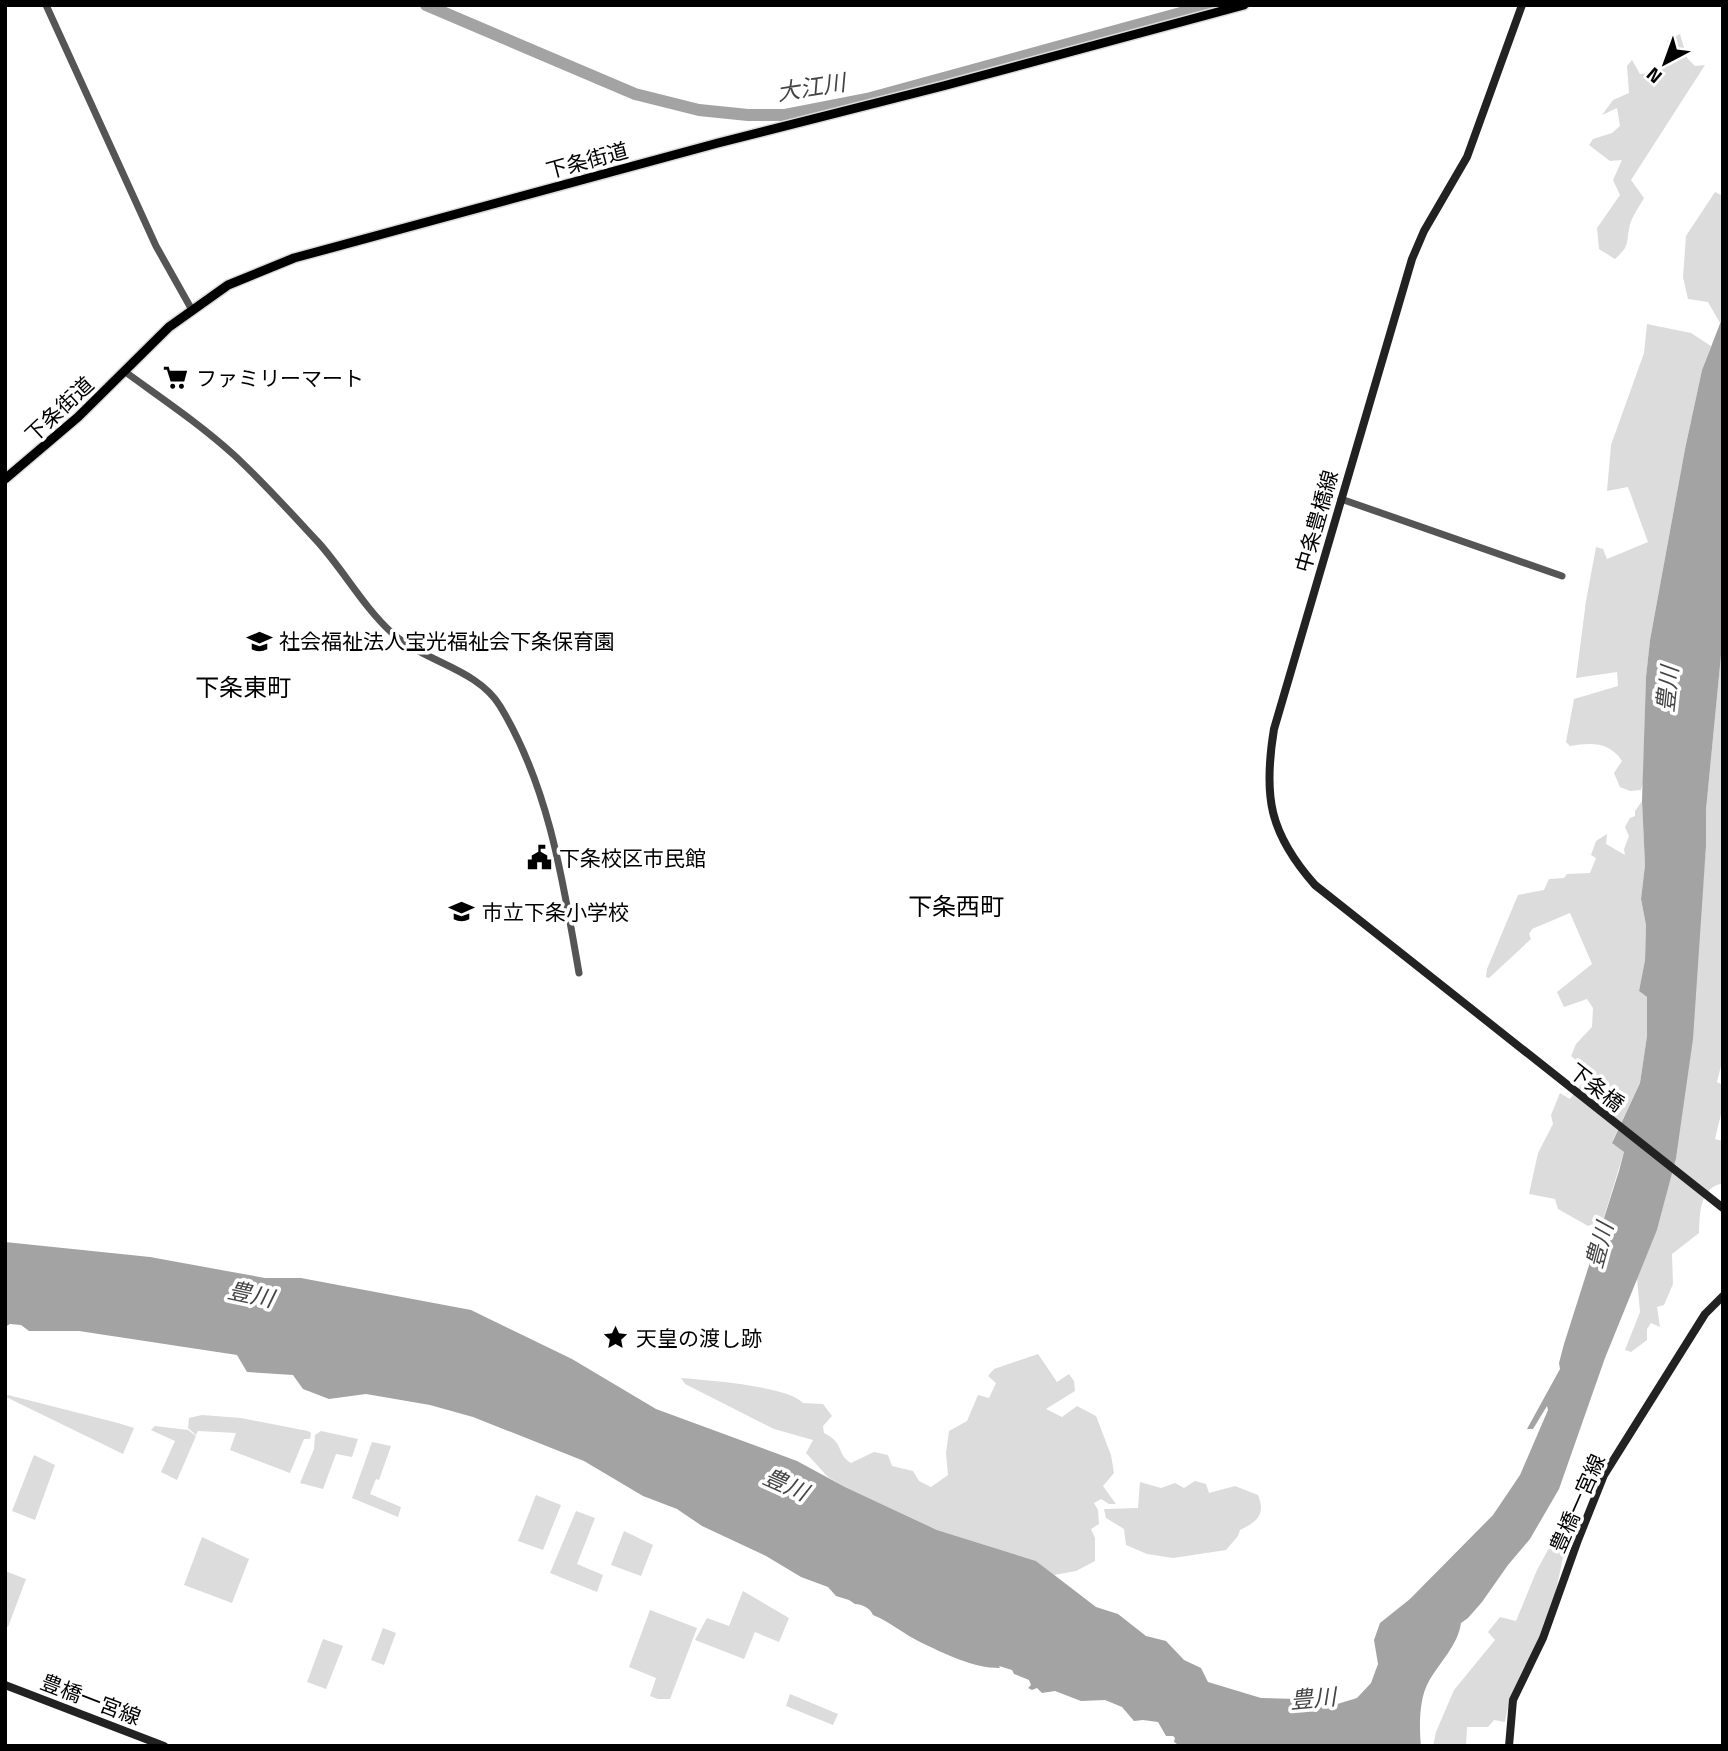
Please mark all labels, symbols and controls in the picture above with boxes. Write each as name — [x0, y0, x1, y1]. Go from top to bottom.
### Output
north arrow — [1630, 28, 1700, 98]
text: N — [1639, 61, 1668, 91]
water label: 大江川 — [774, 64, 851, 110]
street label: 下条街道 — [542, 134, 632, 186]
place label: ファミリーマート — [196, 362, 364, 394]
supermarket icon: ファミリーマート — [162, 364, 190, 392]
street label: 下条街道 — [17, 369, 101, 449]
street label: 中条豊橋線 — [1286, 466, 1346, 576]
place label: 社会福祉法人宝光福祉会下条保育園 — [279, 625, 615, 657]
school or university icon: 社会福祉法人宝光福祉会下条保育園 — [245, 627, 273, 655]
water label: 豊川 — [1647, 661, 1687, 714]
district label: 下条東町 — [195, 669, 291, 705]
place label: 下条校区市民館 — [559, 842, 706, 874]
public building icon: 下条校区市民館 — [525, 844, 553, 872]
district label: 下条西町 — [908, 888, 1004, 924]
place label: 市立下条小学校 — [482, 896, 629, 928]
school or university icon: 市立下条小学校 — [448, 898, 476, 926]
street label: 下条橋 — [1562, 1055, 1632, 1119]
water label: 豊川 — [1576, 1215, 1623, 1272]
water label: 豊川 — [225, 1272, 280, 1317]
place label: 天皇の渡し跡 — [636, 1322, 762, 1354]
place icon: 天皇の渡し跡 — [602, 1324, 630, 1352]
street label: 豊橋一宮線 — [1541, 1449, 1613, 1557]
water label: 豊川 — [758, 1459, 817, 1511]
street label: 豊橋一宮線 — [36, 1665, 146, 1733]
water label: 豊川 — [1289, 1678, 1340, 1717]

